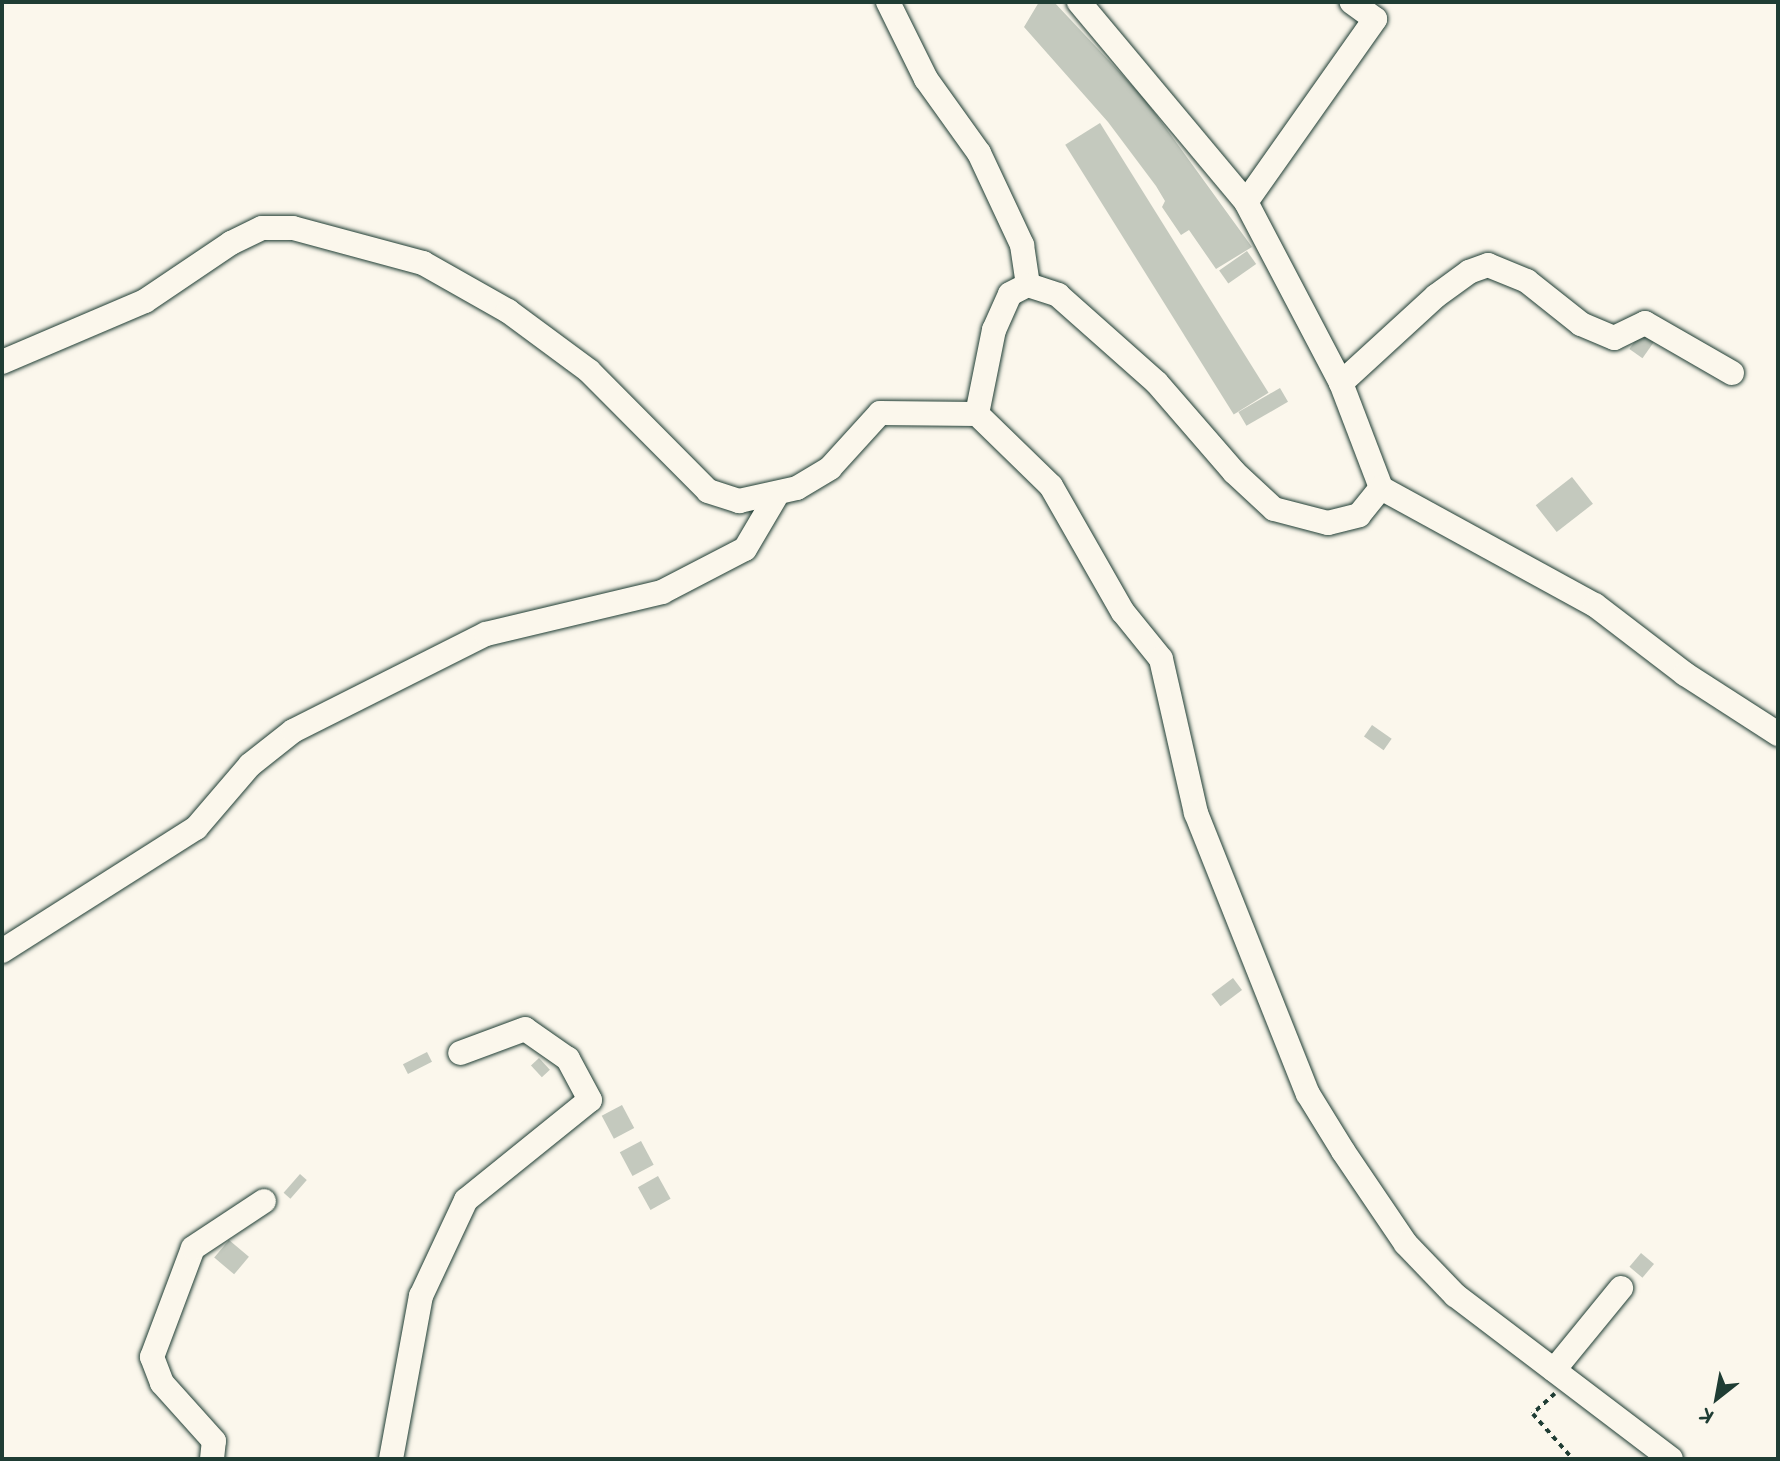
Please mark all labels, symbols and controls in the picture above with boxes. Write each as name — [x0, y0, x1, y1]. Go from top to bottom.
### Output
north arrow — [1682, 1363, 1752, 1433]
text: K — [1694, 1402, 1718, 1430]

